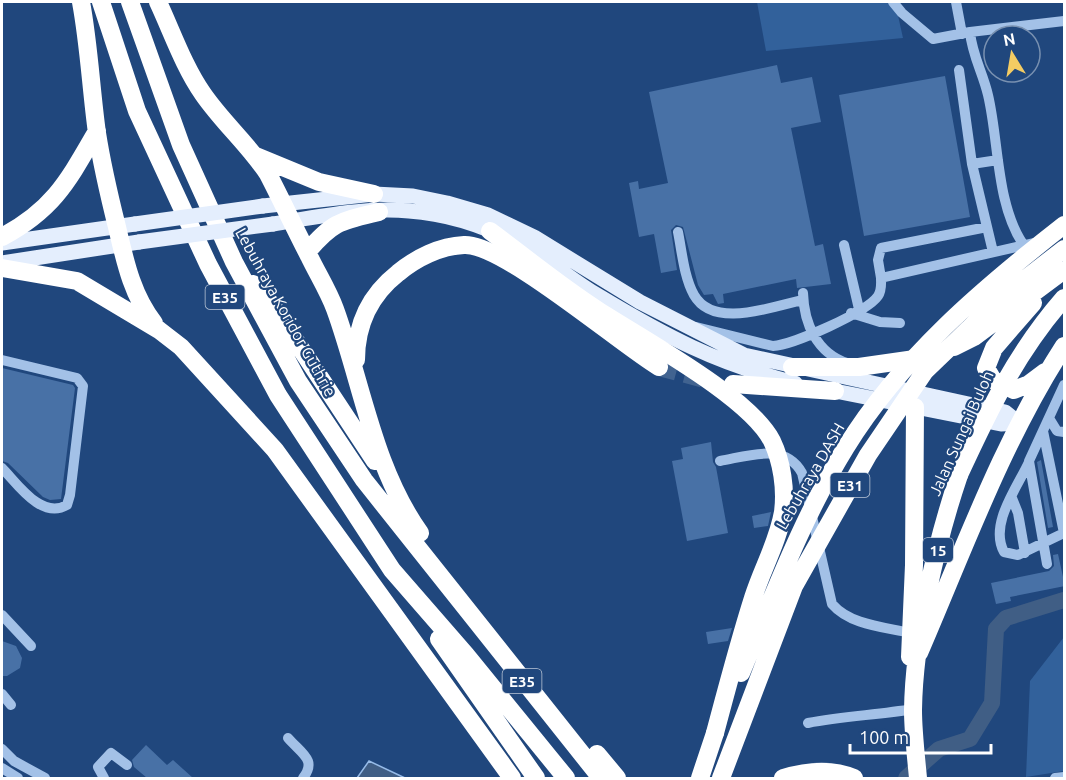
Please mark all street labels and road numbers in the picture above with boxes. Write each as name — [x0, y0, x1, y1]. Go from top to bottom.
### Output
street label: Lebuhraya Koridor Guthrie — [232, 225, 340, 399]
road number: E35 — [206, 285, 244, 309]
street label: Jalan Sungai Buloh — [925, 368, 997, 498]
street label: Lebuhraya DASH — [772, 420, 848, 532]
road number: E31 — [830, 473, 870, 497]
road number: 15 — [923, 538, 953, 562]
road number: E35 — [502, 669, 542, 693]

